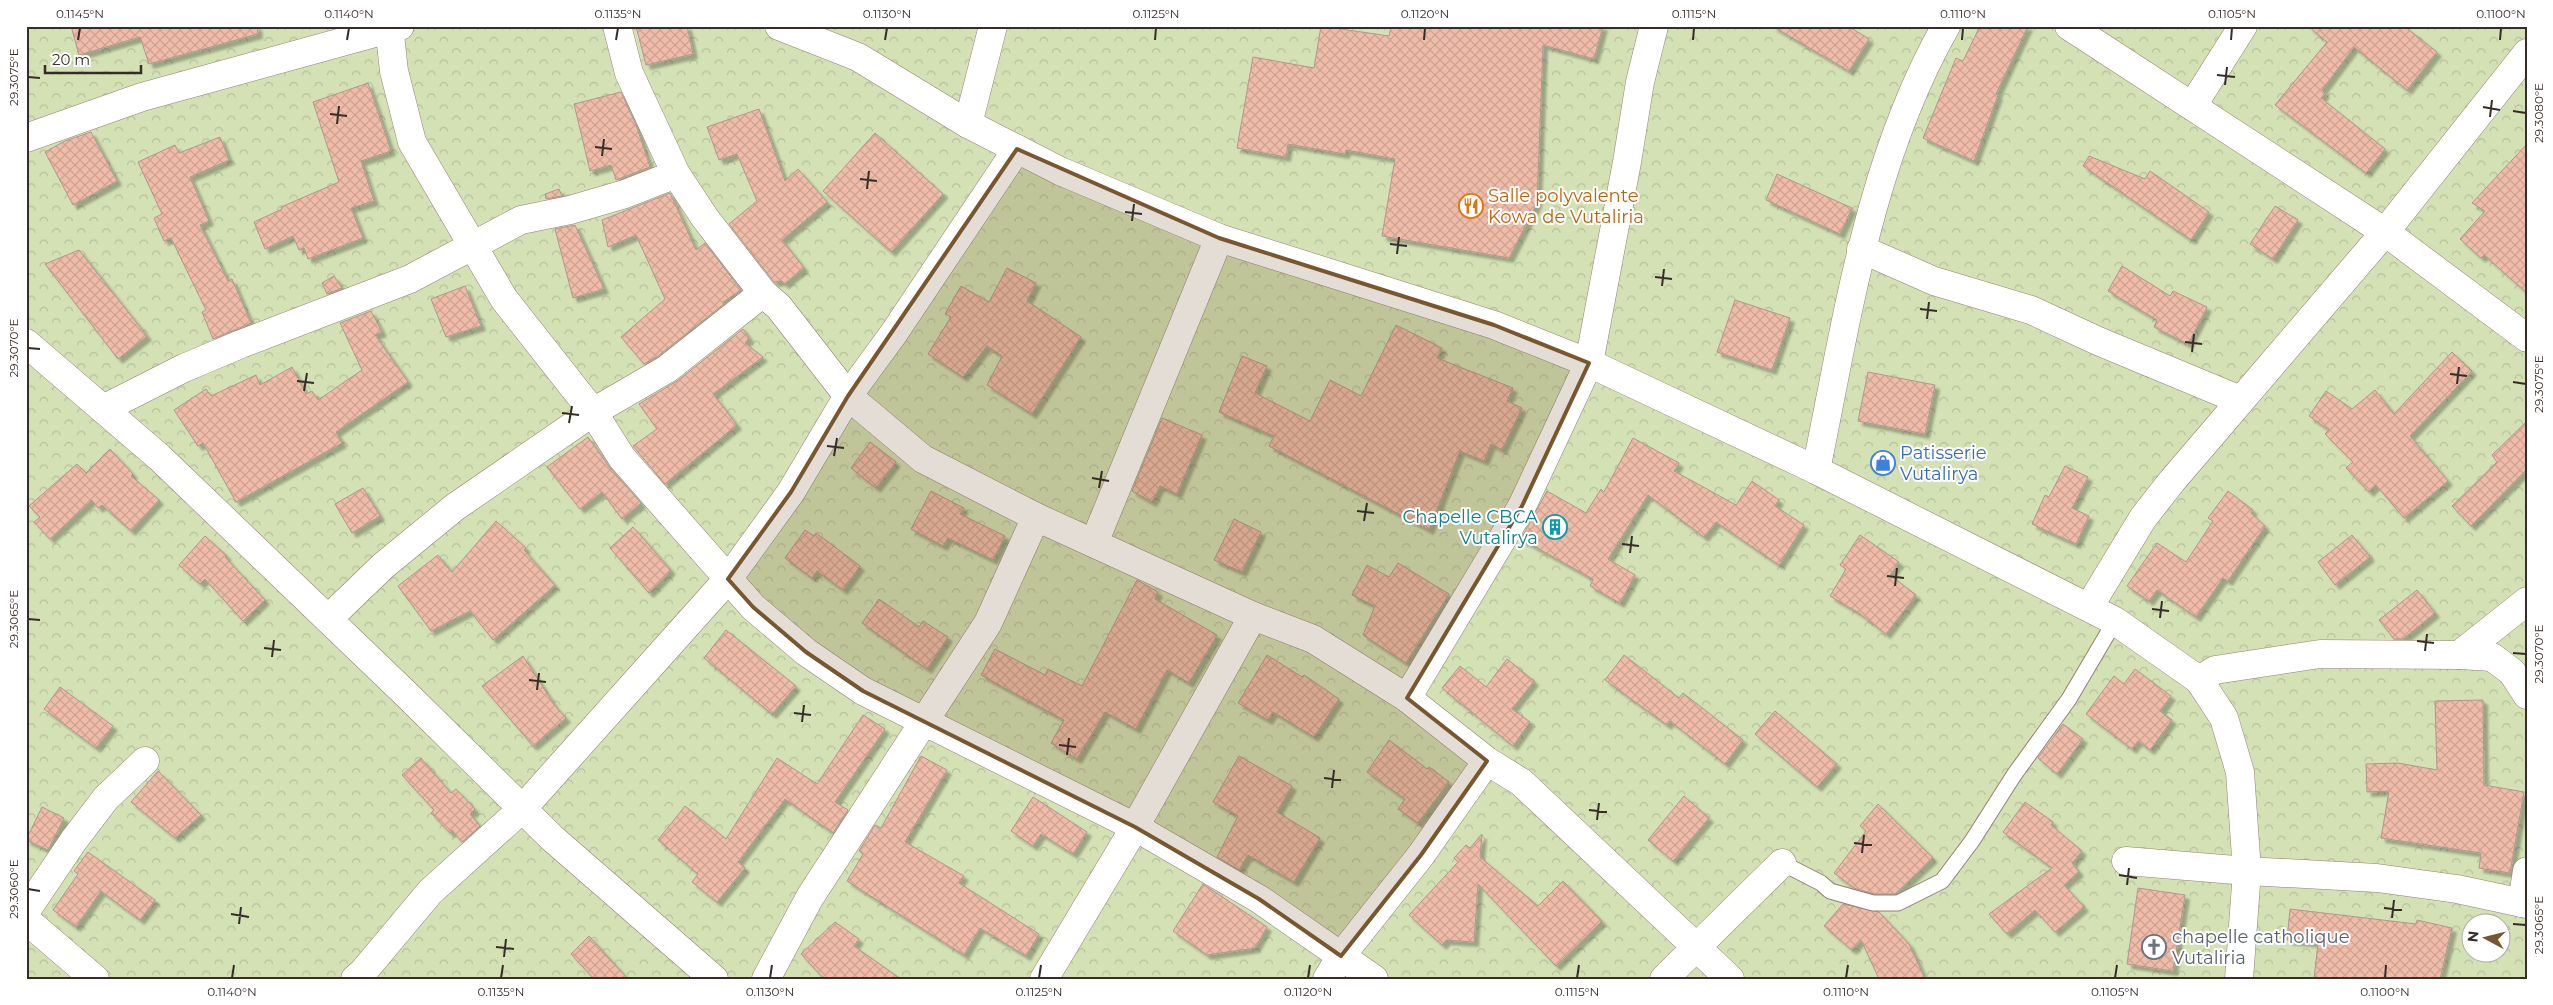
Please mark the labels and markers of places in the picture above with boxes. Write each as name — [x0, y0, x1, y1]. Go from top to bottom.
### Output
place label: Salle polyvalente Kowa de Vutaliria — [1488, 185, 1644, 228]
restaurant icon: Salle polyvalente Kowa de Vutaliria — [1458, 193, 1484, 219]
place label: Patisserie Vutalirya — [1900, 442, 1987, 485]
shop icon: Patisserie Vutalirya — [1870, 450, 1896, 476]
place label: Chapelle CBCA Vutalirya — [1402, 506, 1538, 549]
building icon: Chapelle CBCA Vutalirya — [1542, 514, 1568, 540]
place label: chapelle catholique Vutaliria — [2172, 926, 2350, 969]
church icon: chapelle catholique Vutaliria — [2141, 934, 2167, 960]

